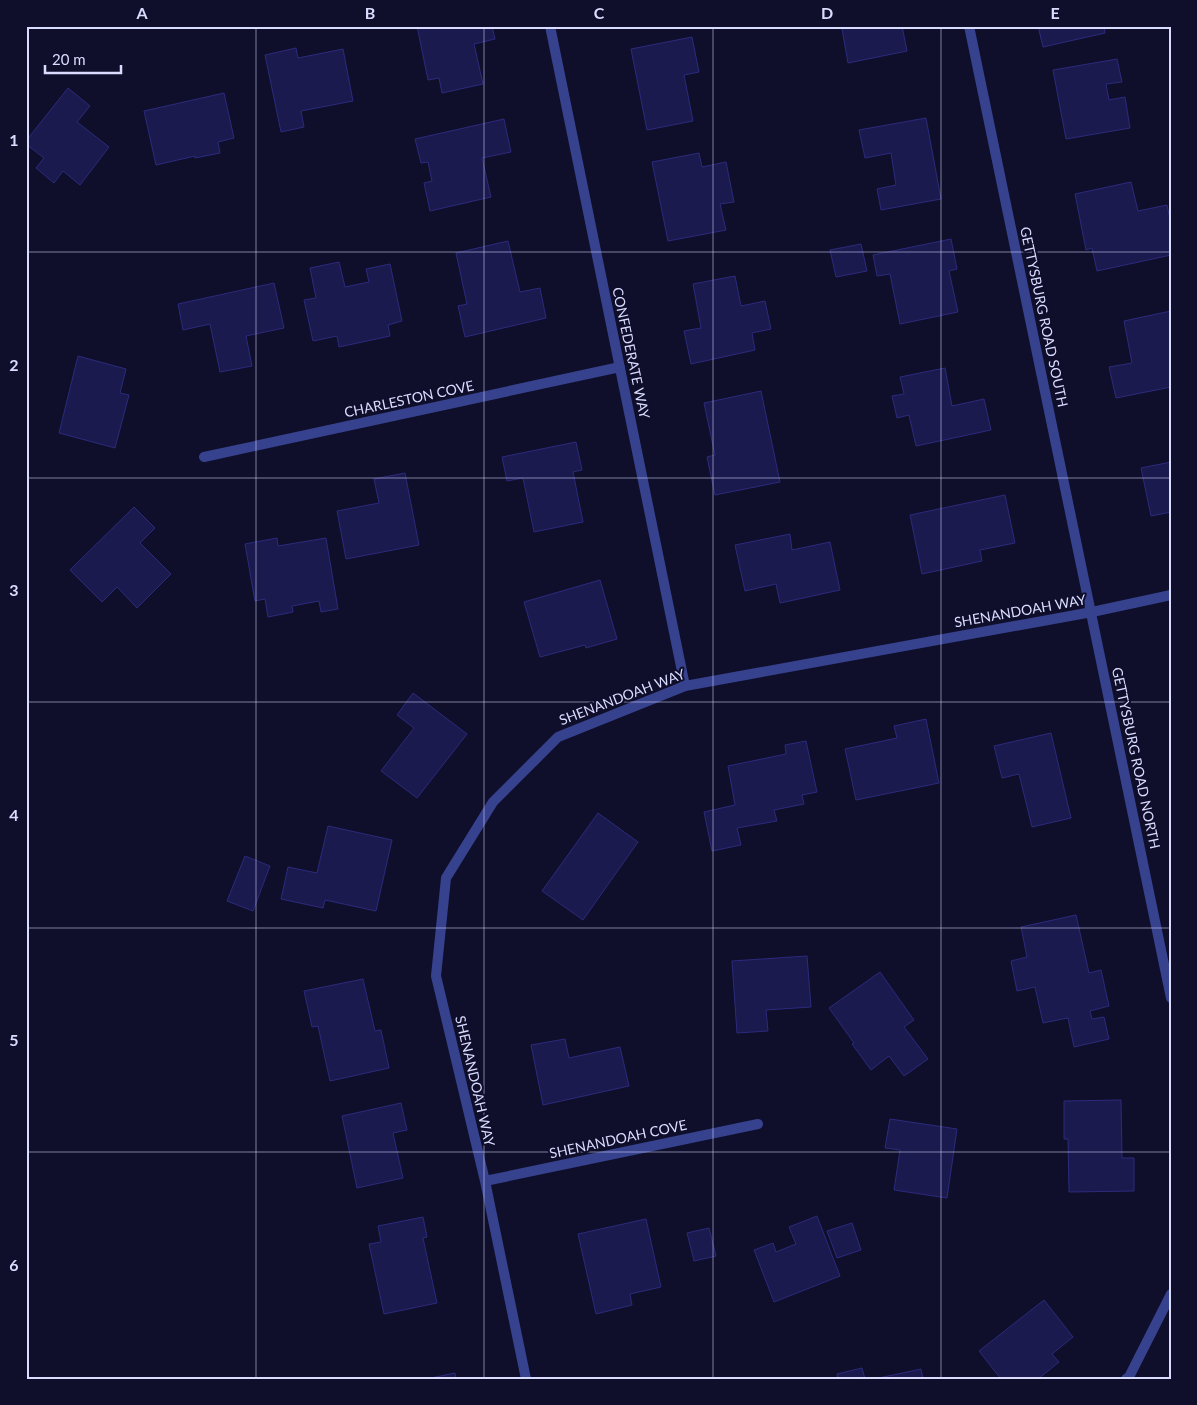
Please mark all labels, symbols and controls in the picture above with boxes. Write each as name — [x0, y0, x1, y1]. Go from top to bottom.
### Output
text: A — [135, 3, 148, 22]
text: B — [365, 3, 375, 22]
text: C — [594, 3, 605, 22]
text: D — [821, 3, 833, 22]
text: E — [1050, 3, 1060, 22]
scale bar — [45, 42, 121, 74]
text: 20 m — [52, 50, 86, 68]
text: 1 — [9, 130, 19, 149]
street label: GETTYSBURG ROAD SOUTH — [1017, 225, 1072, 409]
street label: CONFEDERATE WAY — [609, 286, 654, 420]
text: 2 — [9, 355, 19, 374]
street label: CHARLESTON COVE — [343, 376, 475, 421]
text: 3 — [9, 580, 19, 599]
street label: SHENANDOAH WAY — [953, 591, 1087, 630]
street label: SHENANDOAH WAY — [556, 665, 687, 728]
street label: GETTYSBURG ROAD NORTH — [1109, 665, 1164, 850]
text: 4 — [9, 805, 19, 824]
street label: SHENANDOAH WAY — [452, 1014, 499, 1148]
text: 5 — [9, 1030, 19, 1049]
street label: SHENANDOAH COVE — [548, 1116, 688, 1161]
text: 6 — [9, 1255, 19, 1274]

